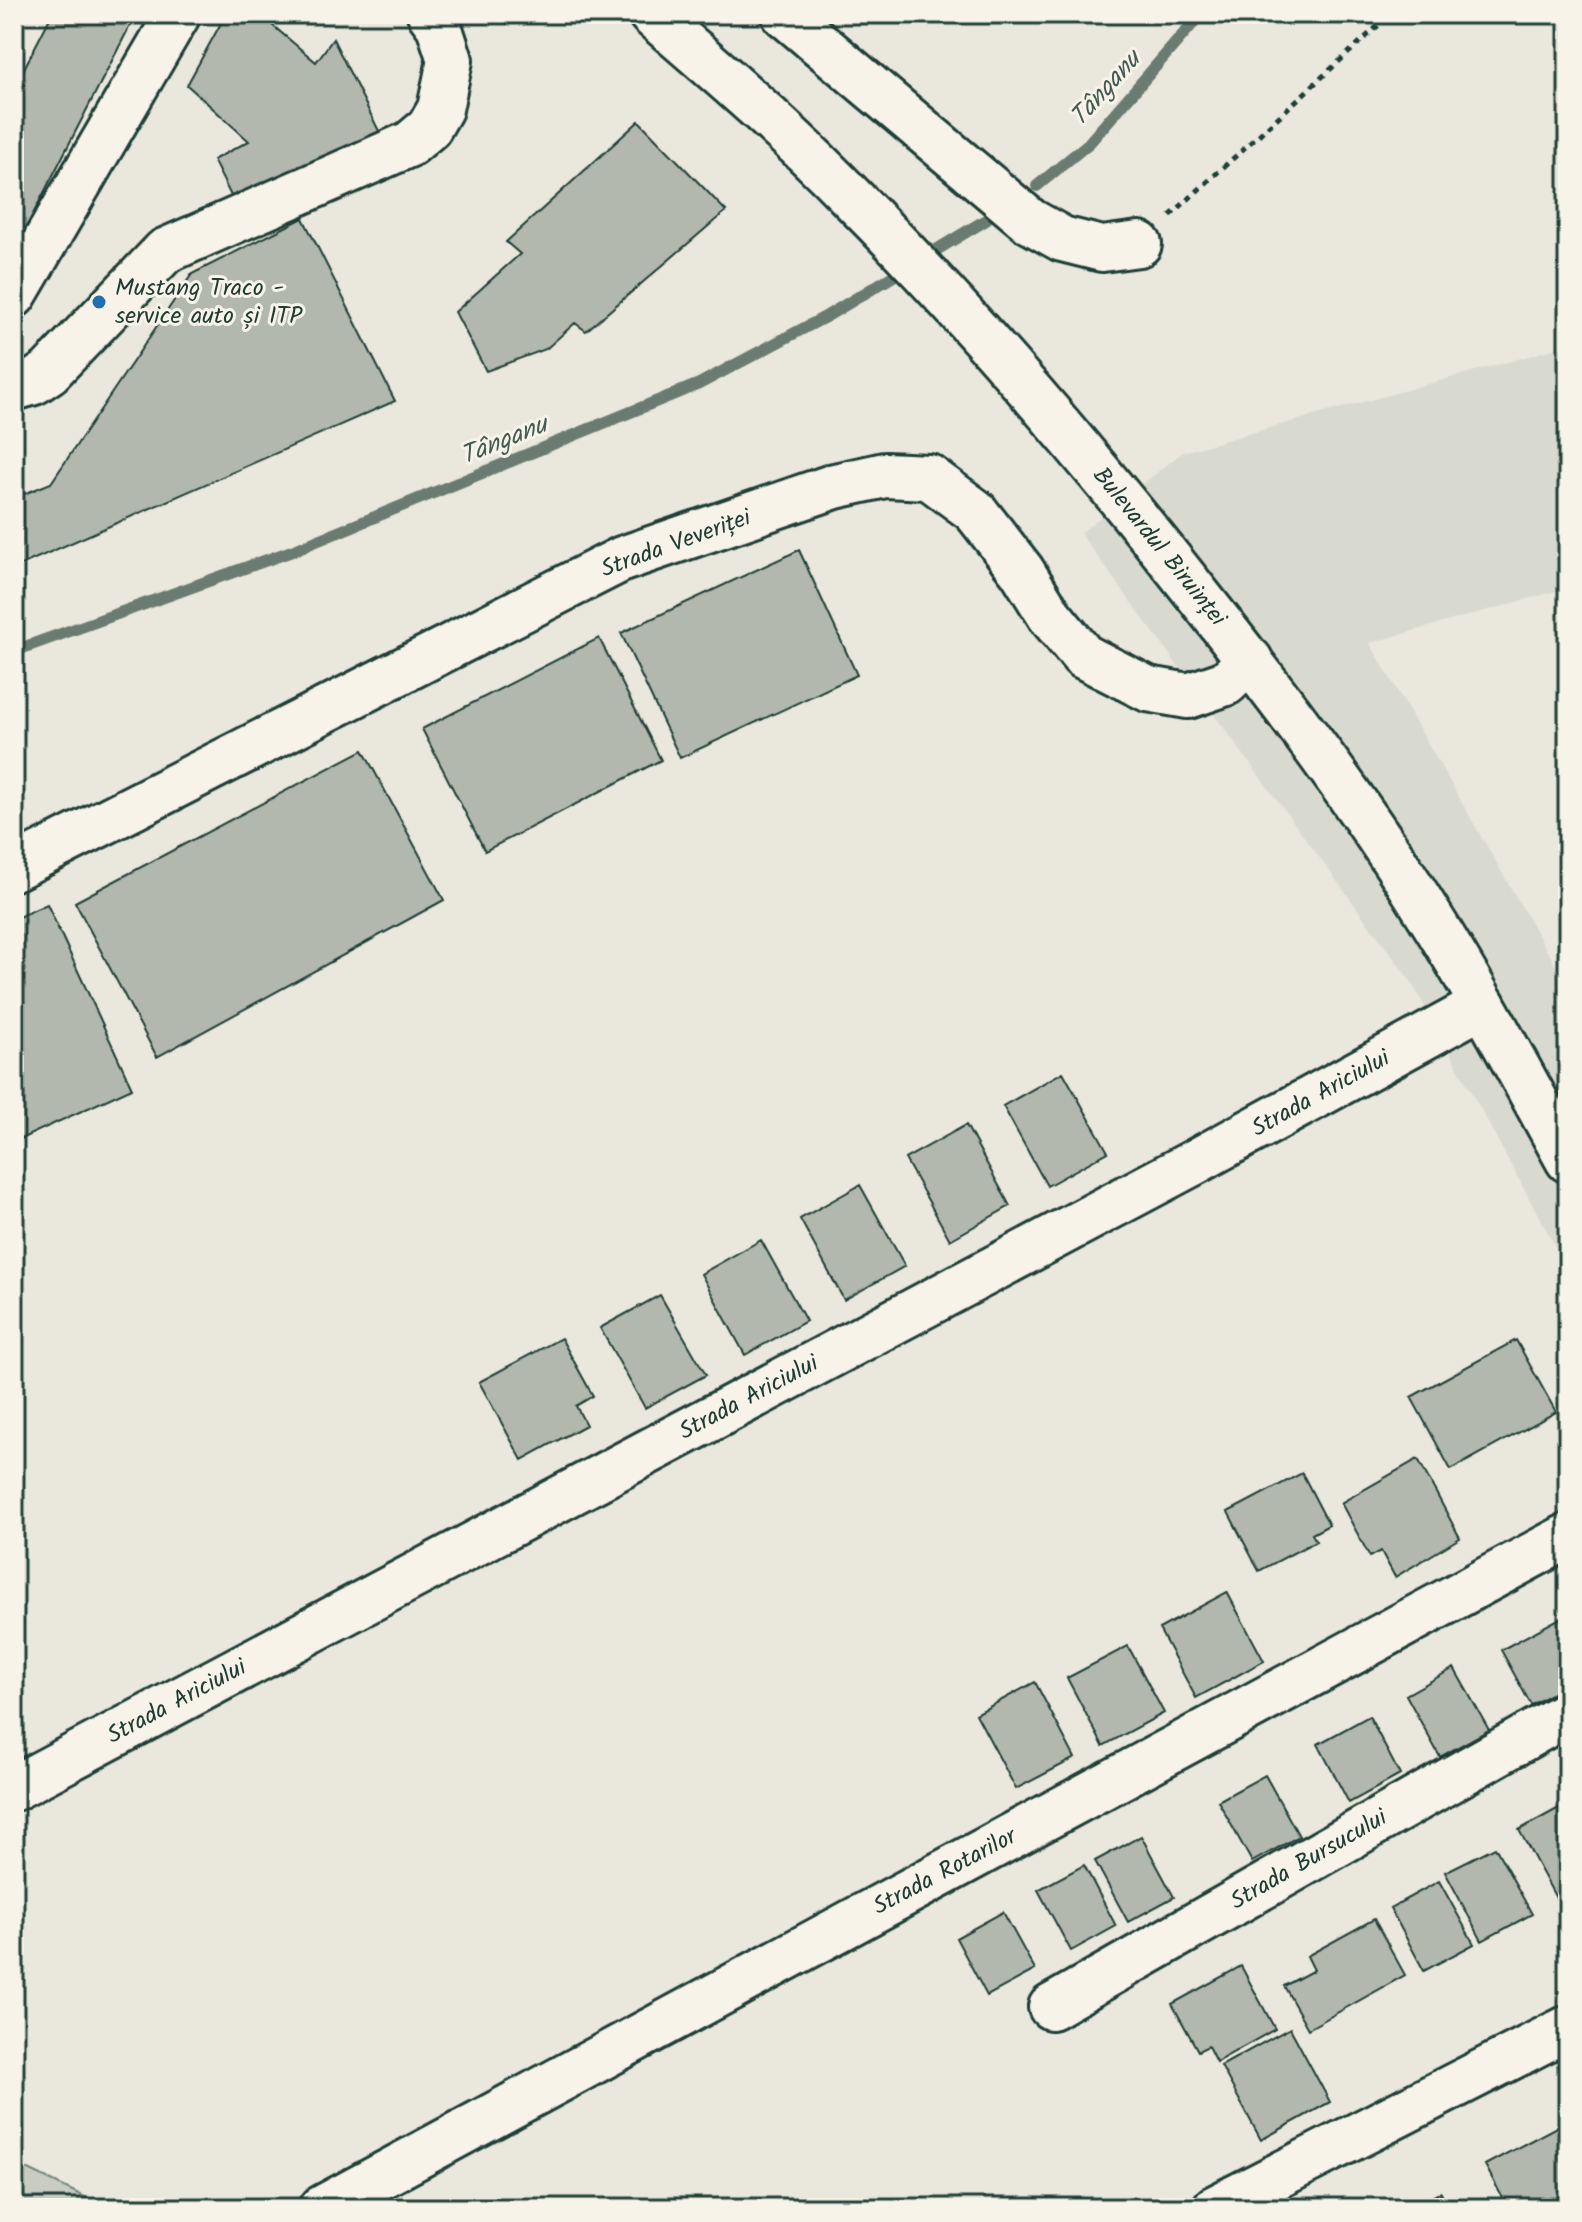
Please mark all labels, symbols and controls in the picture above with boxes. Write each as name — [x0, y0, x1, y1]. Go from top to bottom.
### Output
water label: Tânganu — [1060, 39, 1154, 137]
place label: Mustang Traco - service auto și ITP — [115, 269, 303, 336]
marker: Mustang Traco - service auto și ITP — [90, 293, 108, 311]
water label: Tânganu — [454, 403, 557, 478]
street label: Bulevardul Biruinței — [1082, 459, 1237, 636]
street label: Strada Veveriței — [595, 498, 758, 589]
street label: Strada Ariciului — [1244, 1039, 1399, 1148]
street label: Strada Ariciului — [672, 1344, 827, 1451]
street label: Strada Ariciului — [100, 1648, 255, 1755]
street label: Strada Bursucului — [1223, 1798, 1396, 1921]
street label: Strada Rotarilor — [866, 1817, 1026, 1926]

